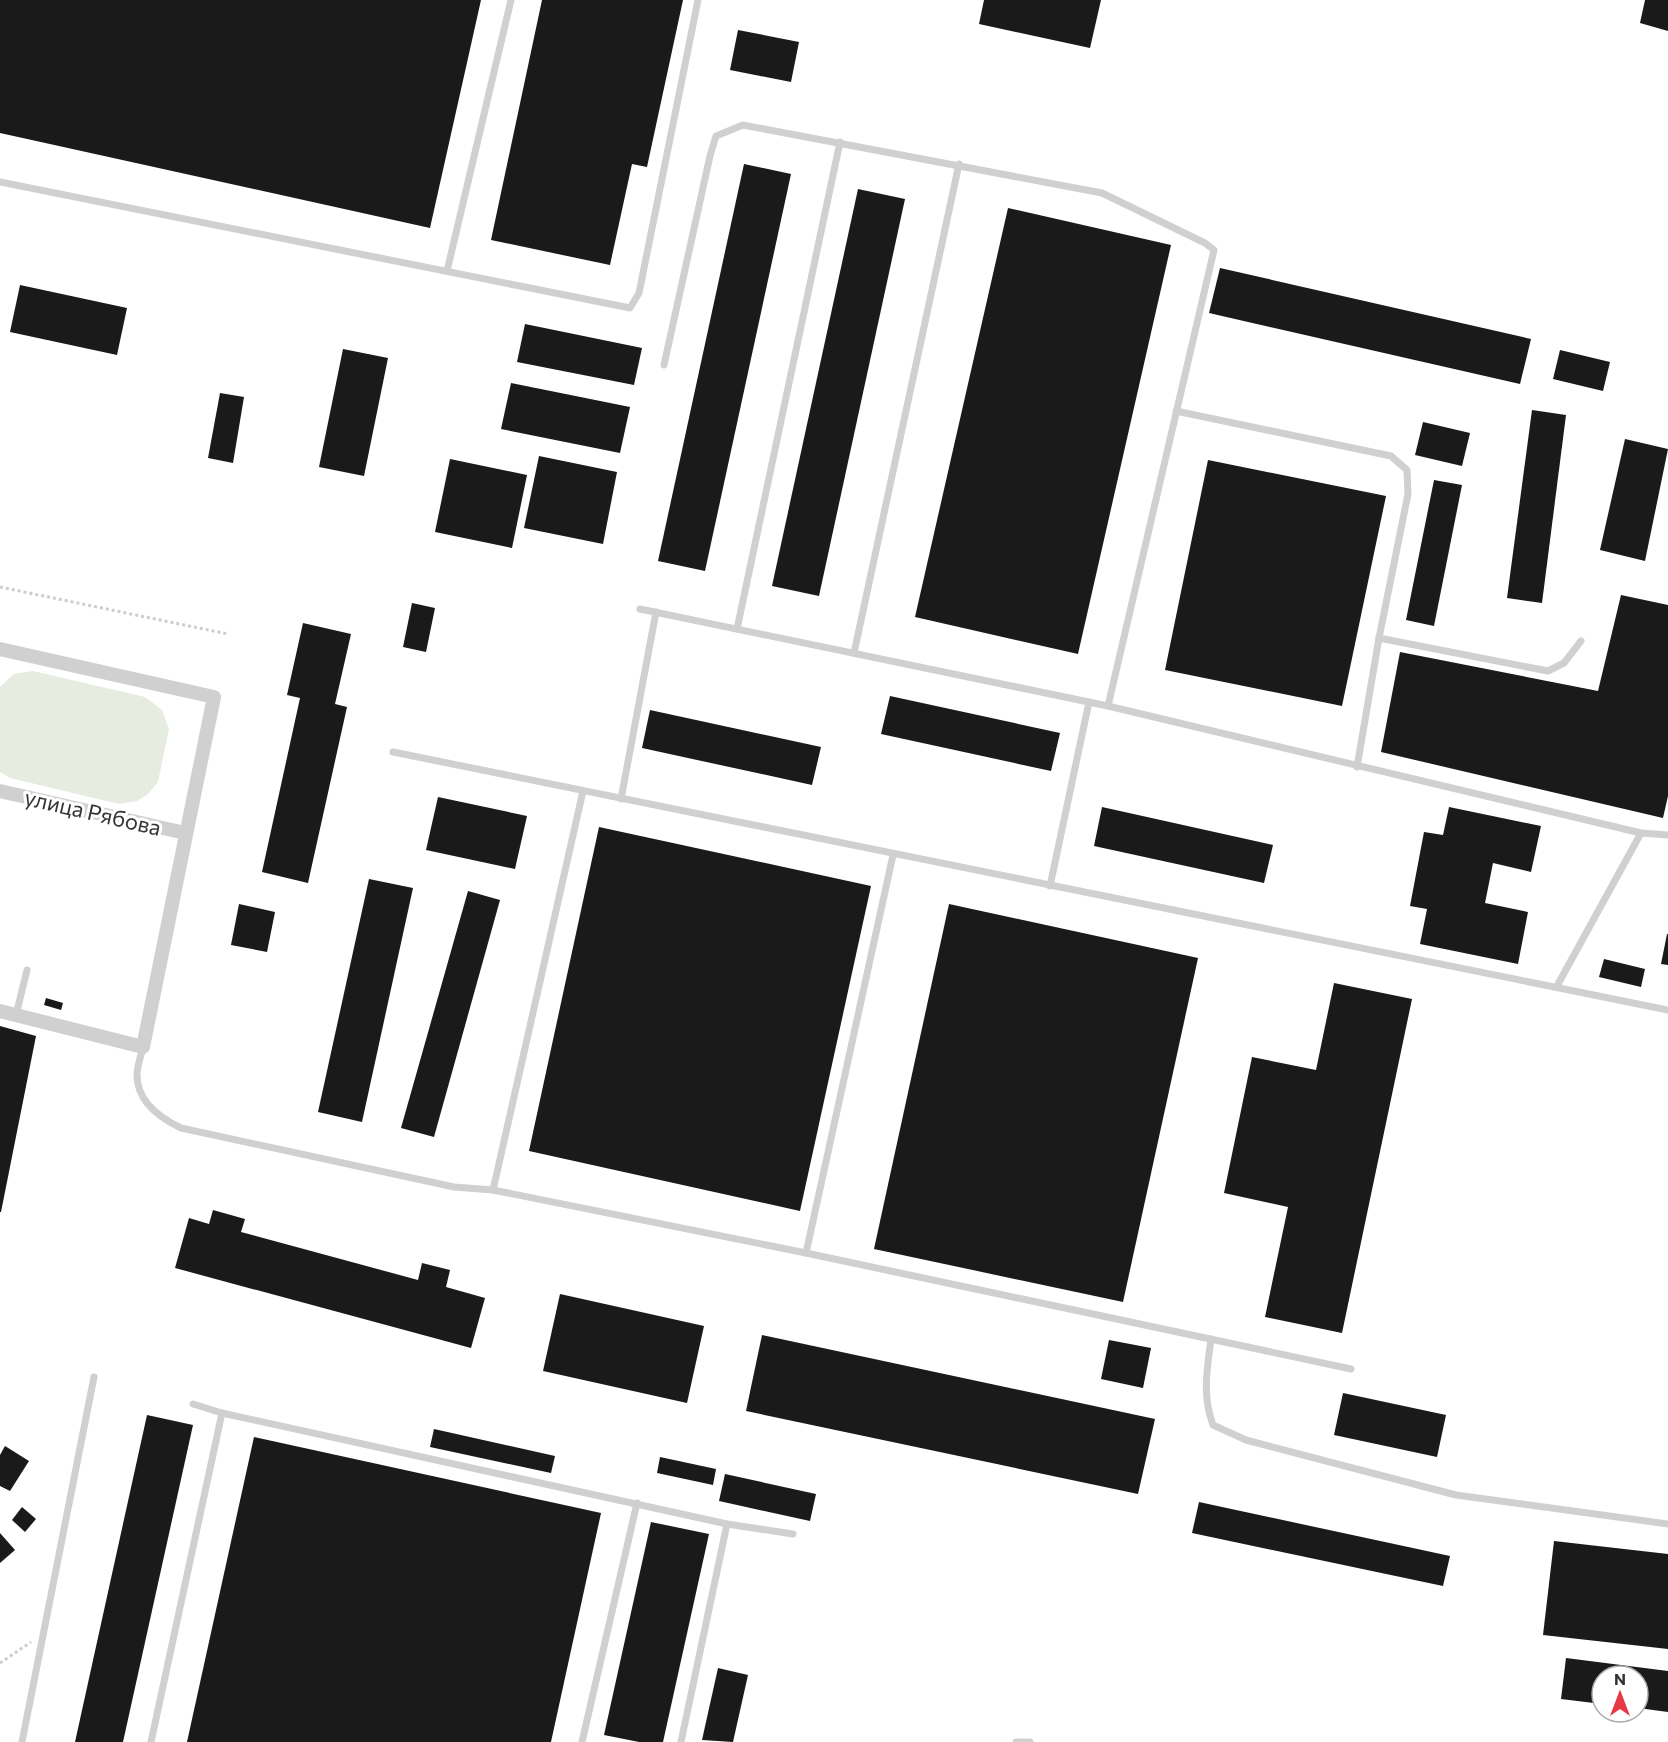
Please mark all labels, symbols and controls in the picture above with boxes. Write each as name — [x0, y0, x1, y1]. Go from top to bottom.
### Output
street label: улица Рябова — [22, 783, 164, 841]
north arrow — [1590, 1664, 1650, 1724]
text: N — [1614, 1669, 1626, 1688]

